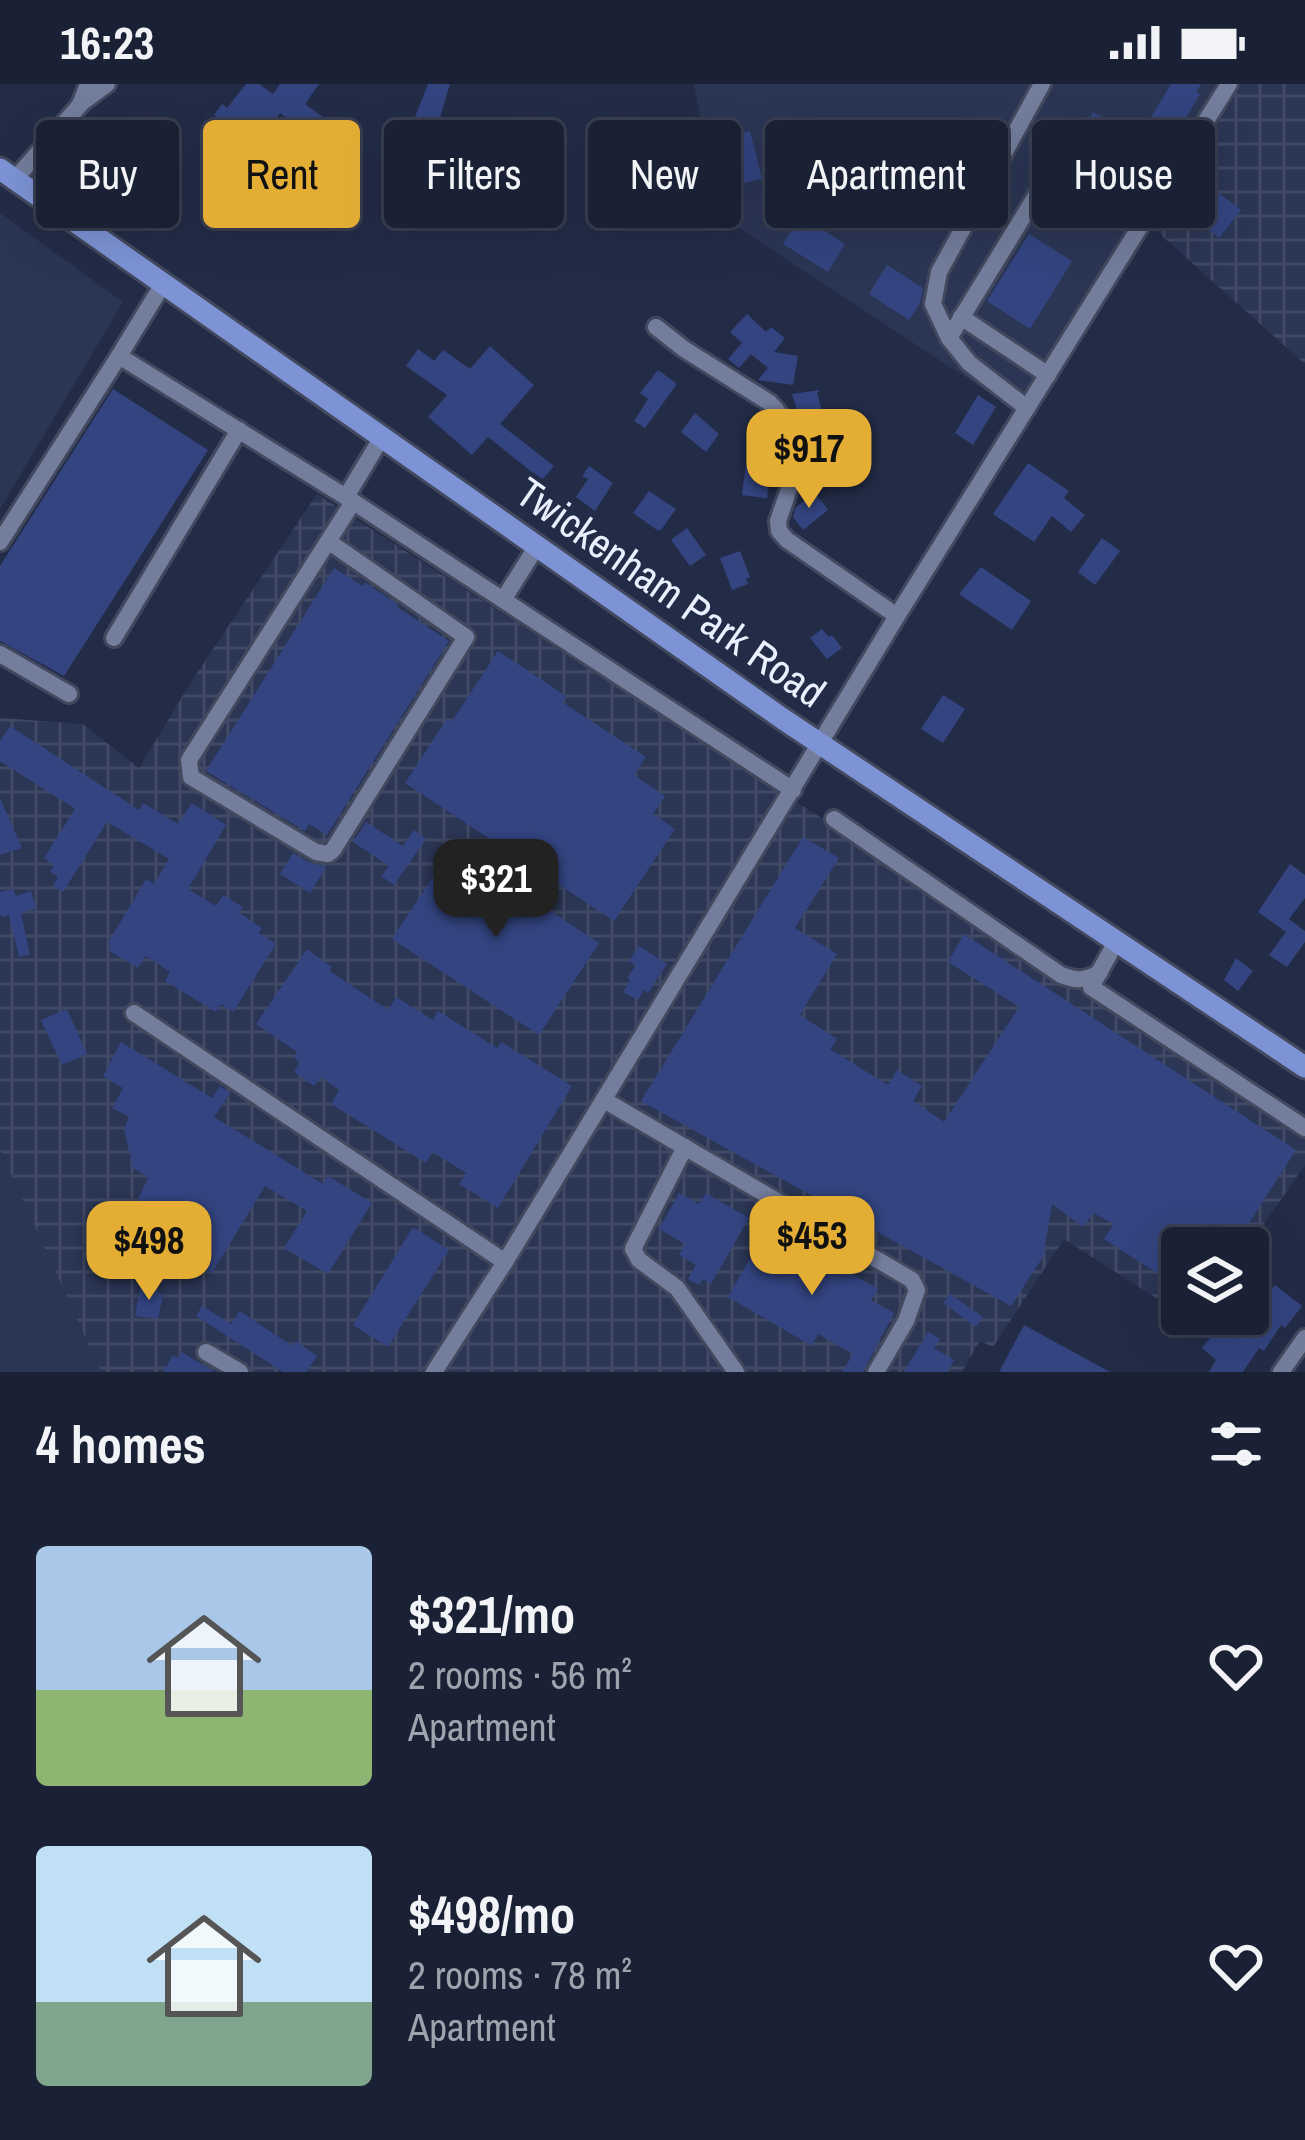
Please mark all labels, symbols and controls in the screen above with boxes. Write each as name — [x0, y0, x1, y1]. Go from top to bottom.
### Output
text: 16:23 — [60, 12, 154, 73]
chip: Buy — [36, 120, 179, 228]
chip: Rent — [203, 120, 360, 228]
chip: Filters — [384, 120, 564, 228]
chip: New — [588, 120, 741, 228]
chip: Apartment — [765, 120, 1008, 228]
chip: House — [1032, 120, 1215, 228]
pin: $917 — [738, 409, 880, 511]
text: $917 — [773, 422, 845, 474]
street label: Twickenham Park Road — [505, 464, 837, 720]
pin: $321 — [425, 839, 567, 941]
text: $321 — [460, 852, 532, 904]
pin: $453 — [741, 1196, 883, 1298]
pin: $498 — [78, 1201, 220, 1303]
text: $453 — [776, 1209, 848, 1261]
text: $498 — [113, 1214, 185, 1266]
map controls — [1161, 1227, 1269, 1335]
button: layers — [1161, 1227, 1269, 1335]
text: 4 homes — [36, 1410, 206, 1479]
icon: filters — [1203, 1411, 1269, 1477]
text: $321/mo — [408, 1580, 575, 1649]
icon: home — [132, 1594, 276, 1738]
icon: heart — [1203, 1633, 1269, 1699]
text: 2 rooms · 56 m² — [408, 1649, 632, 1701]
text: Apartment — [408, 1701, 556, 1753]
text: $498/mo — [408, 1880, 575, 1949]
icon: home — [132, 1894, 276, 2038]
icon: heart — [1203, 1933, 1269, 1999]
text: 2 rooms · 78 m² — [408, 1949, 632, 2001]
text: Apartment — [408, 2001, 556, 2053]

